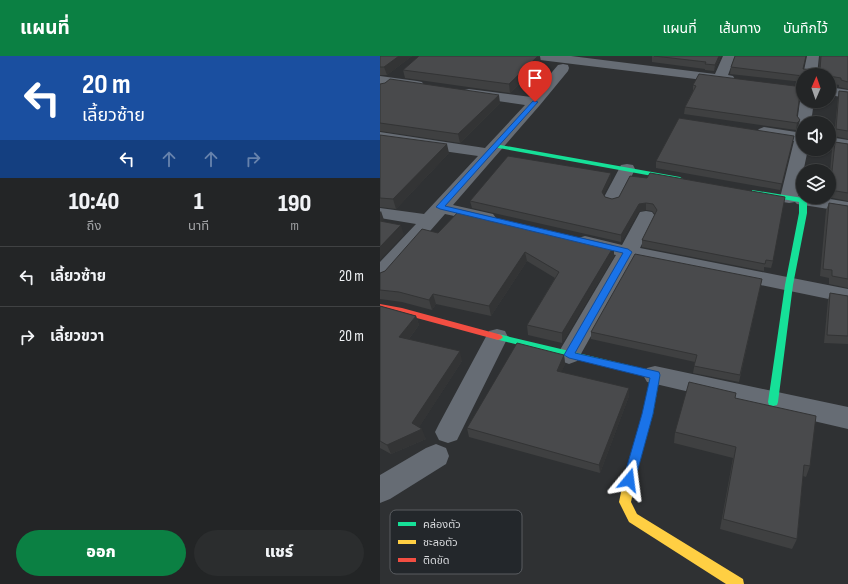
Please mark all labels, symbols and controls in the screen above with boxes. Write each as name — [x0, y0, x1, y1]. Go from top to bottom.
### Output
text: แผนที่ — [20, 17, 70, 40]
text: แผนที่ — [663, 20, 697, 37]
text: เส้นทาง — [719, 20, 761, 37]
text: บันทึกไว้ — [783, 20, 828, 37]
pin — [518, 61, 552, 102]
icon: arrive — [524, 67, 546, 89]
text: 20 m — [82, 68, 131, 101]
north arrow — [796, 68, 836, 108]
map controls — [796, 68, 836, 204]
icon: left — [16, 72, 68, 124]
text: เลี้ยวซ้าย — [82, 105, 145, 126]
button: sound — [796, 116, 836, 156]
icon: left — [116, 148, 138, 170]
icon: ahead — [158, 148, 180, 170]
icon: ahead — [200, 148, 222, 170]
icon: right — [242, 148, 264, 170]
button: layers — [796, 164, 836, 204]
text: 10:40 — [69, 187, 119, 216]
text: 1 — [194, 187, 203, 216]
text: 190 — [278, 189, 311, 218]
text: ถึง — [87, 218, 101, 234]
text: นาที — [188, 218, 209, 234]
text: m — [290, 218, 299, 234]
icon: left — [16, 266, 38, 288]
text: เลี้ยวซ้าย — [50, 267, 106, 286]
text: 20 m — [339, 267, 364, 286]
icon: right — [16, 326, 38, 348]
text: เลี้ยวขวา — [50, 327, 104, 346]
text: 20 m — [339, 327, 364, 346]
position arrow — [608, 459, 650, 501]
legend — [390, 510, 522, 574]
text: คล่องตัว — [423, 518, 461, 531]
button: ออก — [16, 530, 186, 576]
button: แชร์ — [194, 530, 364, 576]
text: ชะลอตัว — [423, 536, 458, 549]
text: ติดขัด — [423, 554, 450, 567]

